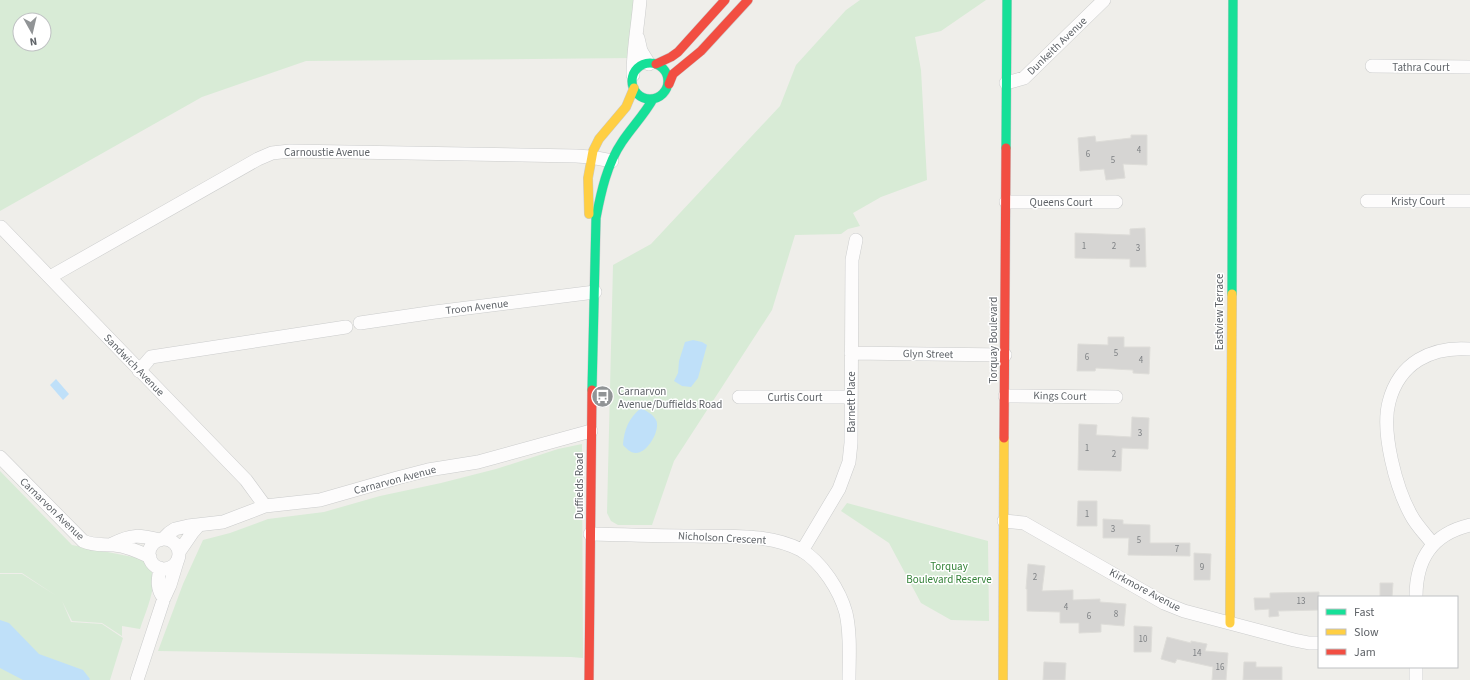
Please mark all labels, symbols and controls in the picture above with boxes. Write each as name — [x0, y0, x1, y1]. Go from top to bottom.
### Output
north arrow — [12, 12, 52, 52]
street label: Dunkeith Avenue — [1024, 13, 1091, 78]
text: N — [29, 33, 38, 49]
street label: Tathra Court — [1392, 60, 1450, 75]
house number: 4 — [1137, 144, 1142, 157]
street label: Carnoustie Avenue — [284, 145, 371, 160]
house number: 6 — [1086, 148, 1091, 161]
house number: 5 — [1111, 154, 1116, 167]
street label: Kristy Court — [1391, 194, 1445, 209]
street label: Queens Court — [1030, 195, 1093, 210]
house number: 1 — [1082, 240, 1086, 253]
house number: 2 — [1112, 240, 1117, 253]
house number: 3 — [1136, 242, 1141, 255]
street label: Eastview Terrace — [1212, 273, 1227, 350]
street label: Troon Avenue — [445, 296, 510, 318]
street label: Torquay Boulevard — [986, 297, 1001, 383]
street label: Sandwich Avenue — [100, 331, 168, 400]
street label: Glyn Street — [903, 346, 954, 362]
house number: 5 — [1114, 347, 1119, 360]
house number: 6 — [1085, 351, 1090, 364]
house number: 4 — [1139, 354, 1144, 367]
street label: Barnett Place — [844, 371, 859, 433]
bus stop icon: Carnarvon Avenue/Duffields Road — [589, 384, 615, 410]
place label: Carnarvon Avenue/Duffields Road — [618, 384, 722, 412]
street label: Kings Court — [1033, 388, 1087, 404]
street label: Curtis Court — [768, 390, 823, 405]
house number: 3 — [1138, 427, 1143, 440]
house number: 1 — [1085, 442, 1089, 455]
house number: 2 — [1112, 448, 1117, 461]
street label: Duffields Road — [572, 453, 587, 519]
street label: Carnarvon Avenue — [352, 462, 438, 498]
street label: Carnarvon Avenue — [16, 474, 88, 544]
house number: 1 — [1085, 508, 1089, 521]
house number: 3 — [1111, 523, 1116, 536]
street label: Nicholson Crescent — [677, 528, 767, 548]
house number: 5 — [1137, 534, 1142, 547]
house number: 7 — [1175, 543, 1180, 556]
park label: Torquay Boulevard Reserve — [906, 559, 992, 587]
house number: 9 — [1200, 561, 1205, 574]
street label: Kirkmore Avenue — [1107, 565, 1184, 615]
house number: 2 — [1033, 571, 1038, 584]
house number: 13 — [1297, 595, 1306, 608]
legend — [1318, 596, 1458, 668]
house number: 4 — [1064, 601, 1069, 614]
text: Fast — [1354, 604, 1374, 621]
house number: 8 — [1114, 608, 1119, 621]
house number: 6 — [1087, 610, 1092, 623]
text: Slow — [1354, 624, 1379, 641]
house number: 10 — [1139, 633, 1148, 646]
text: Jam — [1354, 644, 1376, 661]
house number: 14 — [1193, 647, 1202, 660]
house number: 16 — [1216, 661, 1225, 674]

